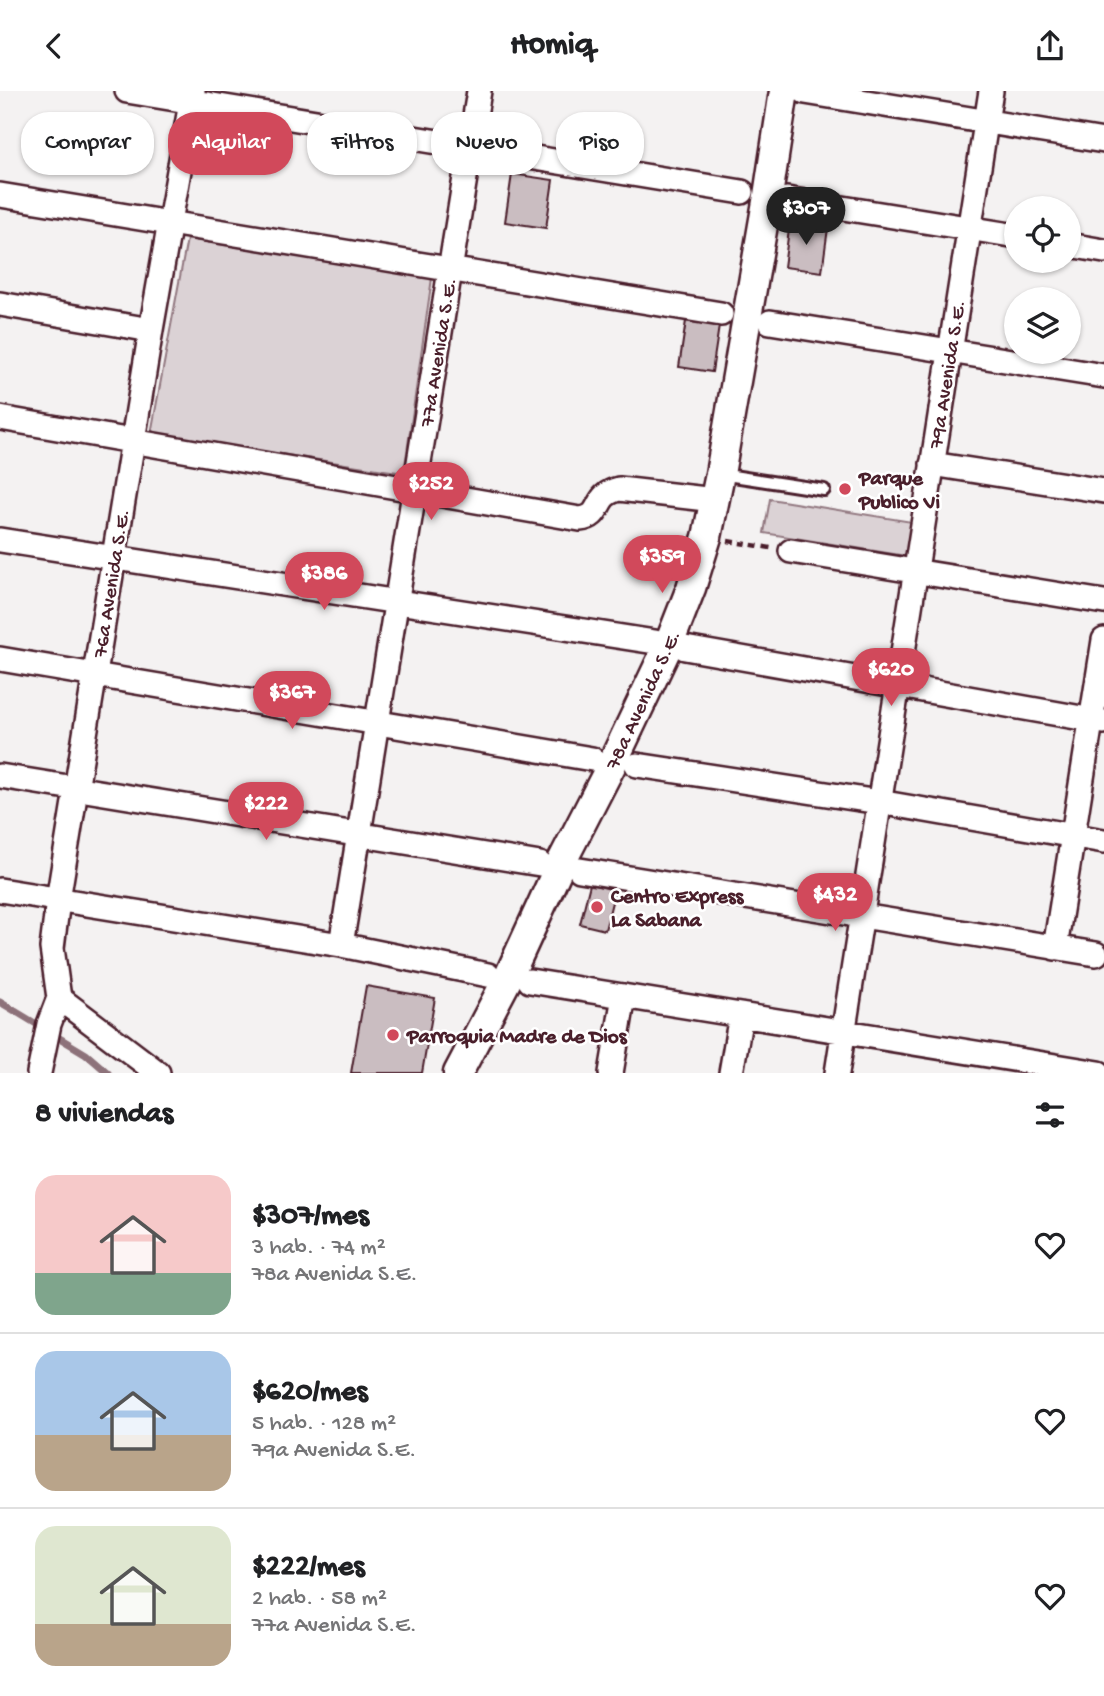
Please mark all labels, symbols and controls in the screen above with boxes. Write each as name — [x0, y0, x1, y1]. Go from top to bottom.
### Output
icon: back — [35, 27, 73, 65]
text: Homiq — [510, 27, 594, 65]
icon: share — [1031, 27, 1069, 65]
chip: Comprar — [21, 112, 154, 175]
chip: Alquilar — [168, 112, 293, 175]
chip: Filtros — [307, 112, 417, 175]
chip: Nuevo — [431, 112, 542, 175]
chip: Piso — [556, 112, 644, 175]
pin: $307 — [765, 187, 847, 247]
text: $307 — [782, 196, 830, 223]
map controls — [1004, 196, 1081, 364]
button: locate — [1004, 196, 1081, 273]
street label: 77a Avenida S.E. — [416, 276, 465, 430]
button: layers — [1004, 287, 1081, 364]
street label: 79a Avenida S.E. — [925, 298, 974, 452]
pin: $252 — [390, 463, 472, 522]
place label: Parque Publico Vi — [858, 468, 940, 517]
text: $252 — [409, 471, 453, 498]
marker: Parque Publico Vi — [837, 481, 853, 497]
street label: 76a Avenida S.E. — [89, 507, 138, 661]
pin: $359 — [621, 535, 703, 595]
text: $359 — [639, 544, 685, 571]
pin: $386 — [283, 553, 365, 612]
text: $386 — [301, 561, 347, 588]
street label: 78a Avenida S.E. — [602, 627, 688, 775]
pin: $620 — [850, 649, 932, 708]
text: $620 — [868, 657, 914, 684]
pin: $367 — [251, 671, 333, 731]
text: $367 — [269, 680, 315, 707]
pin: $222 — [225, 783, 307, 842]
text: $222 — [244, 791, 288, 818]
pin: $432 — [794, 873, 876, 933]
text: $432 — [813, 882, 857, 909]
place label: Centro Express La Sabana — [610, 886, 745, 935]
marker: Centro Express La Sabana — [589, 899, 605, 915]
place label: Parroquia Madre de Dios — [406, 1026, 628, 1051]
marker: Parroquia Madre de Dios — [385, 1027, 401, 1043]
icon: filters — [1031, 1096, 1069, 1134]
text: 8 viviendas — [35, 1098, 173, 1133]
text: $307/mes — [252, 1200, 369, 1235]
icon: home — [91, 1203, 175, 1287]
icon: heart — [1031, 1226, 1069, 1264]
text: 3 hab. · 74 m² — [252, 1235, 386, 1262]
text: 78a Avenida S.E. — [252, 1262, 417, 1289]
text: $620/mes — [252, 1376, 367, 1411]
icon: home — [91, 1379, 175, 1463]
icon: heart — [1031, 1402, 1069, 1440]
text: 5 hab. · 128 m² — [252, 1411, 396, 1438]
text: 79a Avenida S.E. — [252, 1438, 416, 1465]
text: $222/mes — [252, 1551, 365, 1586]
icon: home — [91, 1554, 175, 1638]
icon: heart — [1031, 1577, 1069, 1615]
text: 2 hab. · 58 m² — [252, 1586, 387, 1613]
text: 77a Avenida S.E. — [252, 1613, 417, 1640]

